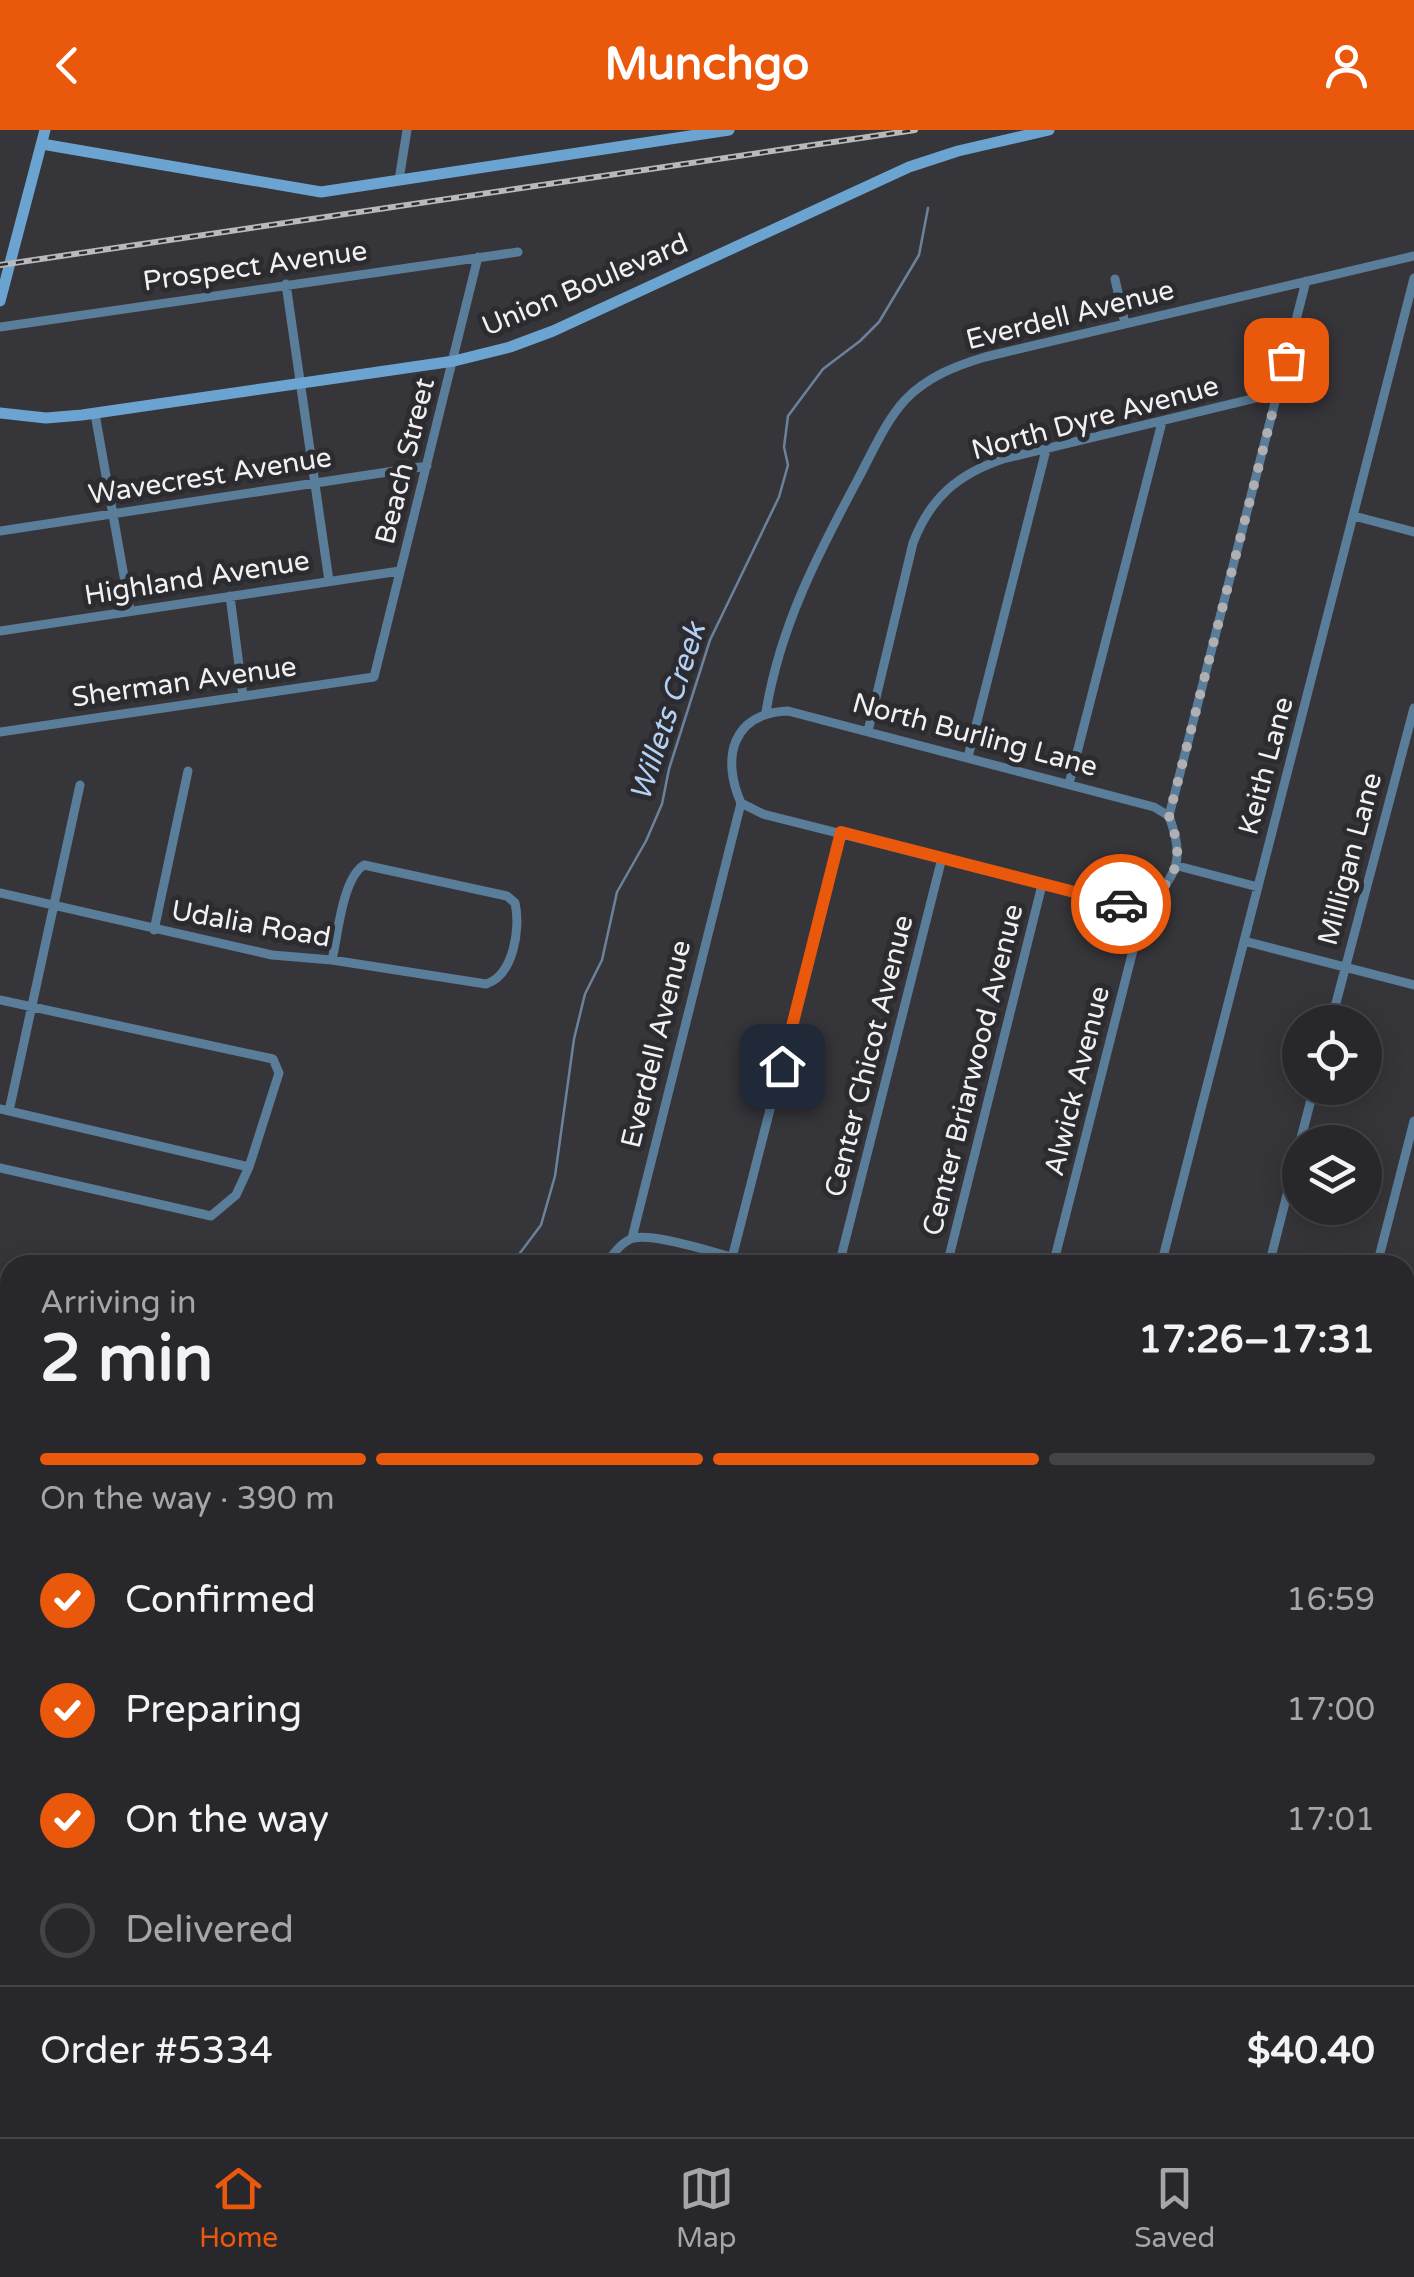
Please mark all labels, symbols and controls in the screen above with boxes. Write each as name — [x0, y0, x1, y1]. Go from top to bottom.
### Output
icon: back — [40, 38, 95, 93]
text: Munchgo — [605, 38, 809, 92]
icon: person — [1319, 38, 1374, 93]
street label: Union Boulevard — [477, 226, 693, 344]
street label: Prospect Avenue — [141, 233, 369, 299]
street label: Everdell Avenue — [962, 273, 1178, 357]
pin — [1244, 318, 1329, 403]
icon: bag — [1259, 333, 1314, 388]
street label: North Dyre Avenue — [968, 369, 1222, 467]
street label: Beach Street — [368, 374, 442, 548]
street label: Wavecrest Avenue — [86, 440, 334, 512]
street label: Highland Avenue — [82, 543, 312, 613]
water label: Willets Creek — [622, 616, 715, 806]
street label: Sherman Avenue — [69, 649, 299, 715]
street label: North Burling Lane — [849, 686, 1101, 784]
street label: Keith Lane — [1231, 693, 1301, 839]
street label: Milligan Lane — [1311, 769, 1389, 949]
courier — [1071, 854, 1171, 954]
icon: car — [1094, 877, 1149, 932]
street label: Udalia Road — [169, 893, 333, 955]
street label: Center Briarwood Avenue — [915, 901, 1031, 1239]
street label: Center Chicot Avenue — [818, 912, 920, 1200]
street label: Everdell Avenue — [614, 936, 698, 1152]
street label: Alwick Avenue — [1037, 983, 1117, 1179]
map controls — [1282, 1005, 1382, 1225]
button: locate — [1282, 1005, 1382, 1105]
pin — [740, 1024, 825, 1109]
icon: home — [755, 1039, 810, 1094]
button: layers — [1282, 1125, 1382, 1225]
text: Arriving in — [40, 1284, 197, 1322]
text: 17:26–17:31 — [1138, 1317, 1375, 1363]
text: 2 min — [40, 1320, 213, 1399]
text: On the way · 390 m — [40, 1480, 335, 1518]
icon: check — [40, 1573, 95, 1628]
text: Confirmed — [125, 1577, 316, 1623]
text: 16:59 — [1286, 1581, 1375, 1619]
icon: check — [40, 1683, 95, 1738]
text: Preparing — [125, 1687, 302, 1733]
text: 17:00 — [1286, 1691, 1375, 1729]
icon: check — [40, 1793, 95, 1848]
text: On the way — [125, 1797, 329, 1843]
text: 17:01 — [1286, 1801, 1375, 1839]
text: Delivered — [125, 1907, 294, 1953]
text: Order #5334 — [40, 2028, 273, 2074]
text: $40.40 — [1247, 2028, 1375, 2074]
tab: Home — [199, 2161, 278, 2255]
tab: Map — [676, 2161, 736, 2255]
tab: Saved — [1134, 2161, 1215, 2255]

